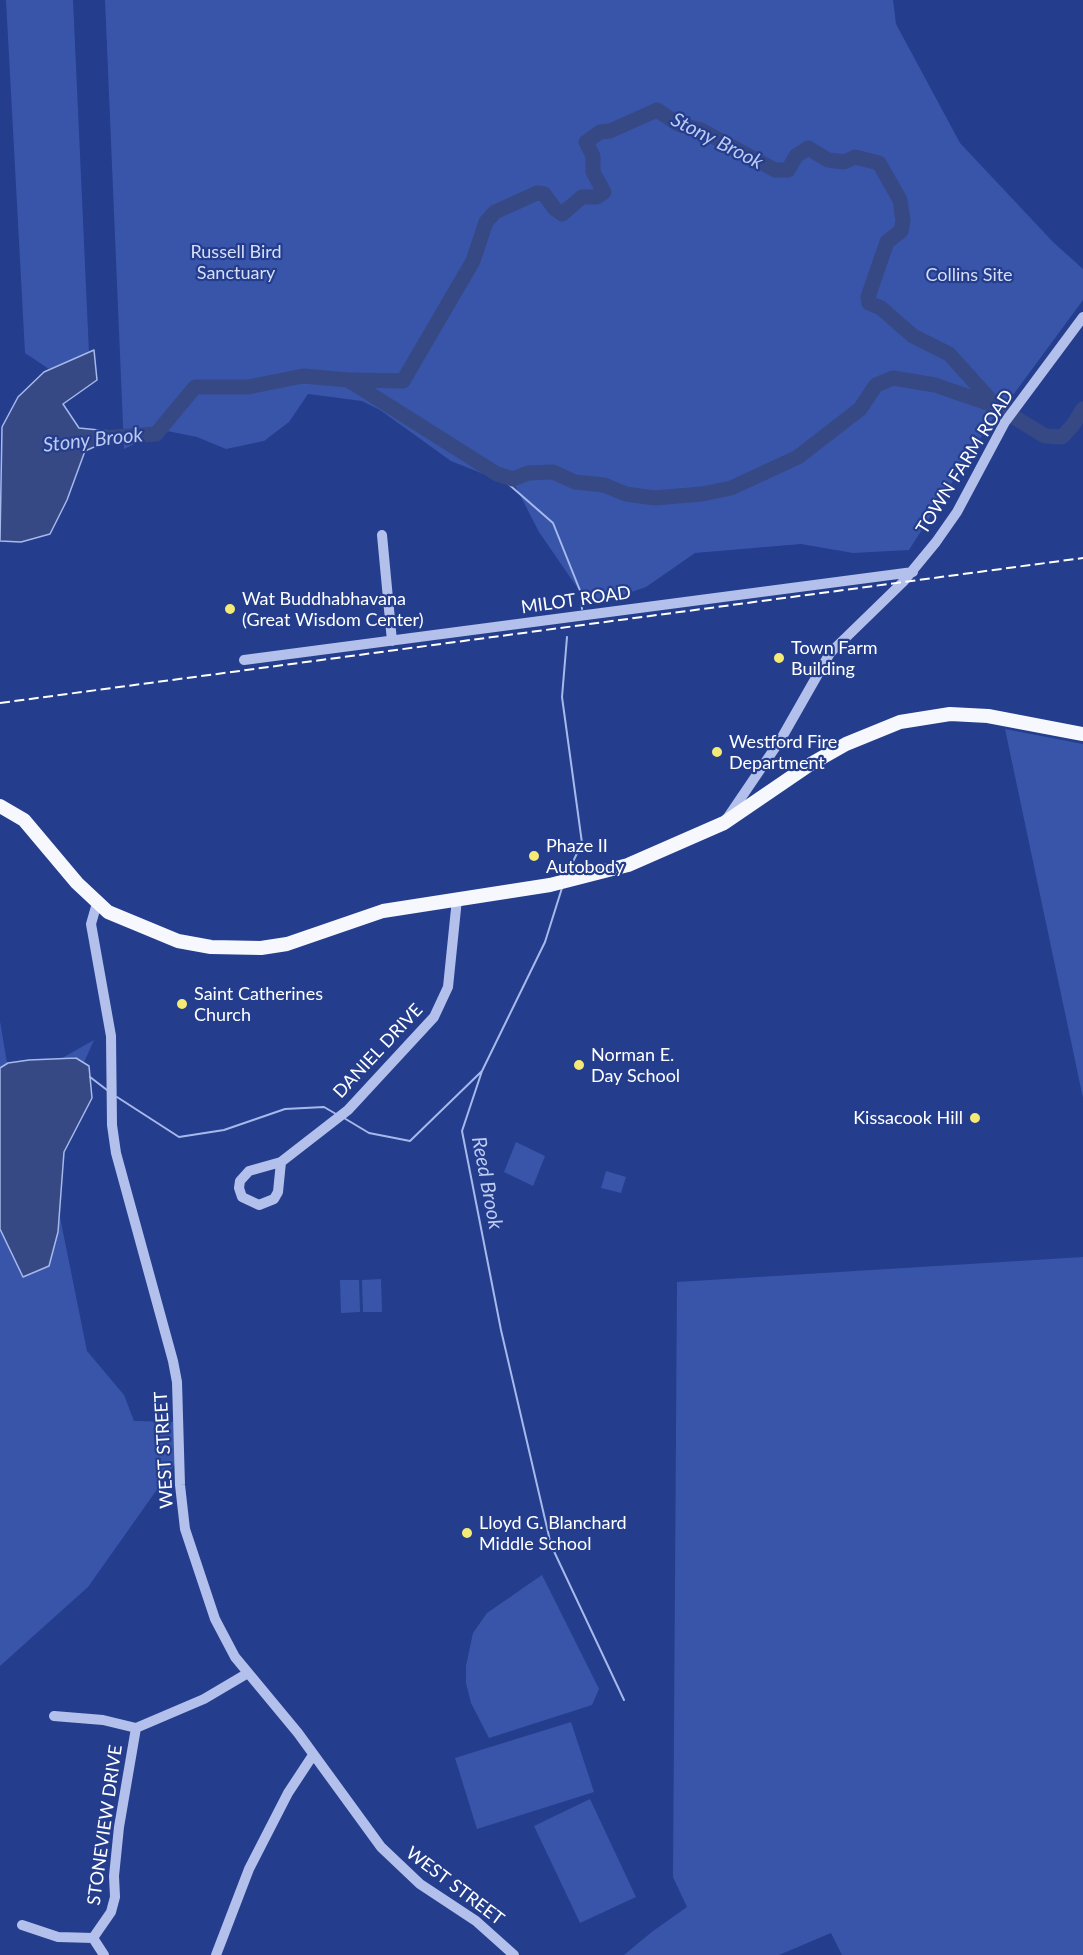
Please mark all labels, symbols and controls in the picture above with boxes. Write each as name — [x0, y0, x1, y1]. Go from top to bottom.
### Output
water label: Stony Brook — [667, 108, 767, 174]
park label: Russell Bird Sanctuary — [190, 241, 282, 284]
park label: Collins Site — [925, 264, 1013, 286]
street label: TOWN FARM ROAD — [912, 386, 1018, 538]
water label: Stony Brook — [42, 423, 144, 457]
street label: MILOT ROAD — [520, 582, 632, 618]
place label: Wat Buddhabhavana (Great Wisdom Center) — [242, 588, 424, 630]
marker: Wat Buddhabhavana (Great Wisdom Center) — [223, 602, 237, 616]
place label: Town Farm Building — [791, 637, 877, 680]
marker: Town Farm Building — [772, 651, 786, 665]
place label: Westford Fire Department — [729, 731, 837, 774]
marker: Westford Fire Department — [710, 745, 724, 759]
place label: Phaze II Autobody — [546, 835, 624, 878]
marker: Phaze II Autobody — [527, 849, 541, 863]
place label: Saint Catherines Church — [194, 983, 323, 1026]
marker: Saint Catherines Church — [175, 997, 189, 1011]
street label: DANIEL DRIVE — [329, 999, 427, 1103]
place label: Norman E. Day School — [591, 1044, 680, 1086]
marker: Norman E. Day School — [572, 1058, 586, 1072]
place label: Kissacook Hill — [853, 1107, 963, 1129]
marker: Kissacook Hill — [968, 1111, 982, 1125]
water label: Reed Brook — [466, 1135, 508, 1231]
street label: WEST STREET — [150, 1391, 178, 1509]
place label: Lloyd G. Blanchard Middle School — [479, 1512, 627, 1555]
marker: Lloyd G. Blanchard Middle School — [460, 1526, 474, 1540]
street label: STONEVIEW DRIVE — [83, 1743, 127, 1907]
street label: WEST STREET — [402, 1842, 508, 1930]

